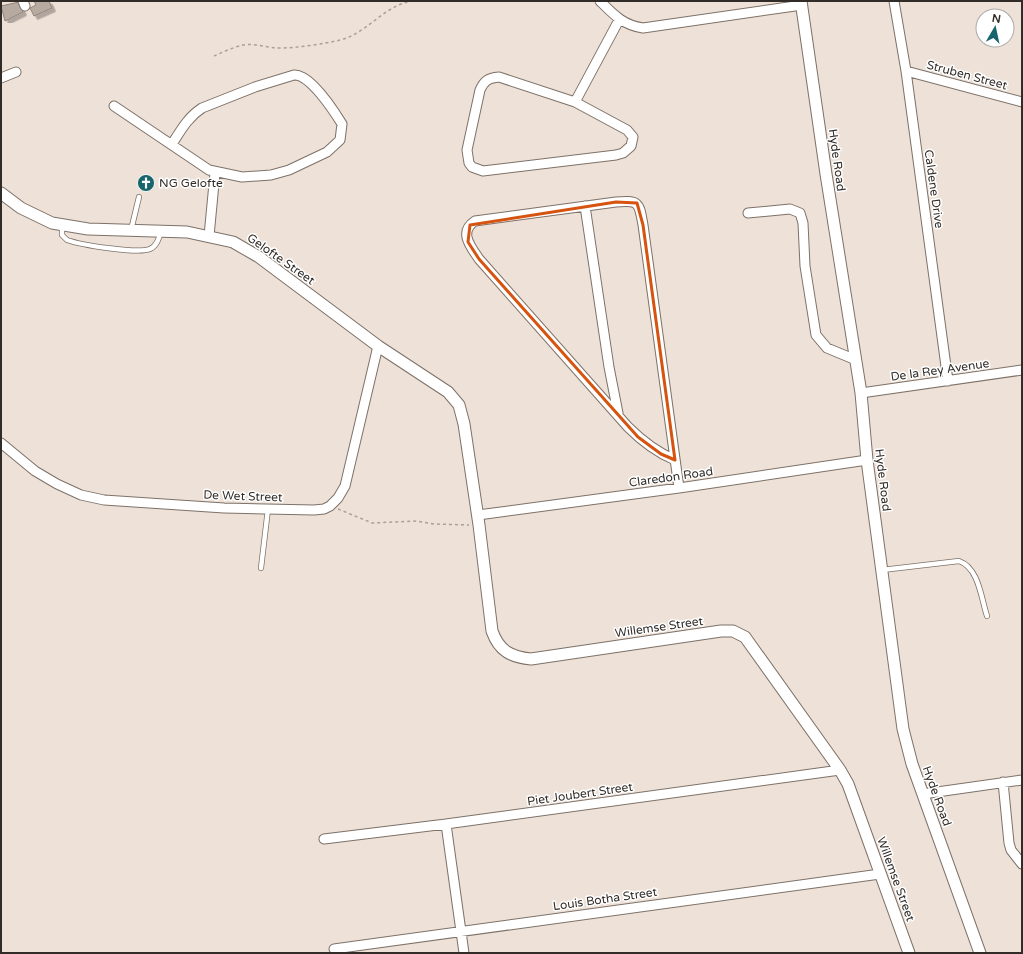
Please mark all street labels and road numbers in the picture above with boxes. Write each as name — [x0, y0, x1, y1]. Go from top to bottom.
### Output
street label: Struben Street — [925, 58, 1009, 93]
street label: Hyde Road — [826, 128, 848, 192]
street label: Caldene Drive — [922, 149, 946, 229]
street label: Gelofte Street — [245, 231, 318, 288]
street label: De la Rey Avenue — [890, 356, 990, 384]
street label: Hyde Road — [872, 448, 894, 512]
street label: Claredon Road — [628, 464, 714, 490]
street label: De Wet Street — [203, 488, 283, 504]
street label: Willemse Street — [614, 614, 704, 640]
street label: Hyde Road — [920, 764, 954, 828]
street label: Piet Joubert Street — [526, 780, 634, 808]
street label: Willemse Street — [874, 835, 918, 923]
street label: Louis Botha Street — [552, 885, 658, 913]

